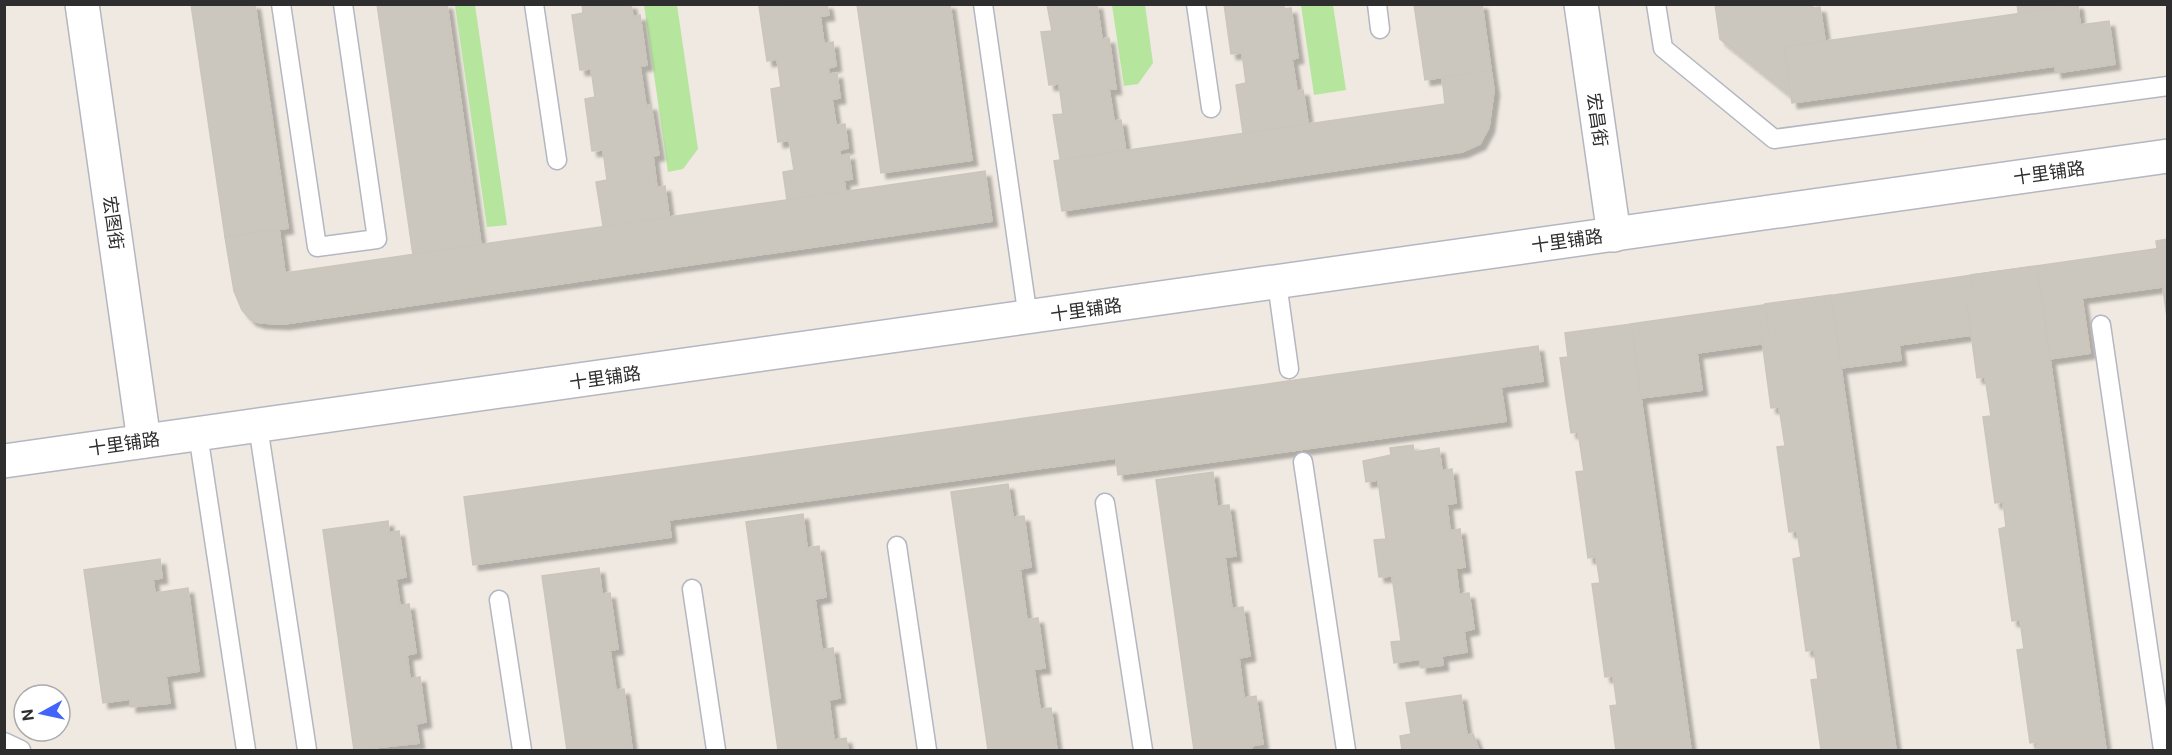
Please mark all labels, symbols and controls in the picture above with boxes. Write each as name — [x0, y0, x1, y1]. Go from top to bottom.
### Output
street label: 宏昌街 — [1581, 92, 1613, 148]
street label: 十里铺路 — [2012, 156, 2086, 190]
street label: 宏图街 — [97, 195, 129, 251]
street label: 十里铺路 — [1530, 224, 1604, 258]
street label: 十里铺路 — [1049, 293, 1123, 327]
street label: 十里铺路 — [568, 361, 642, 395]
street label: 十里铺路 — [87, 427, 161, 461]
north arrow — [12, 683, 72, 743]
text: N — [16, 708, 39, 722]

